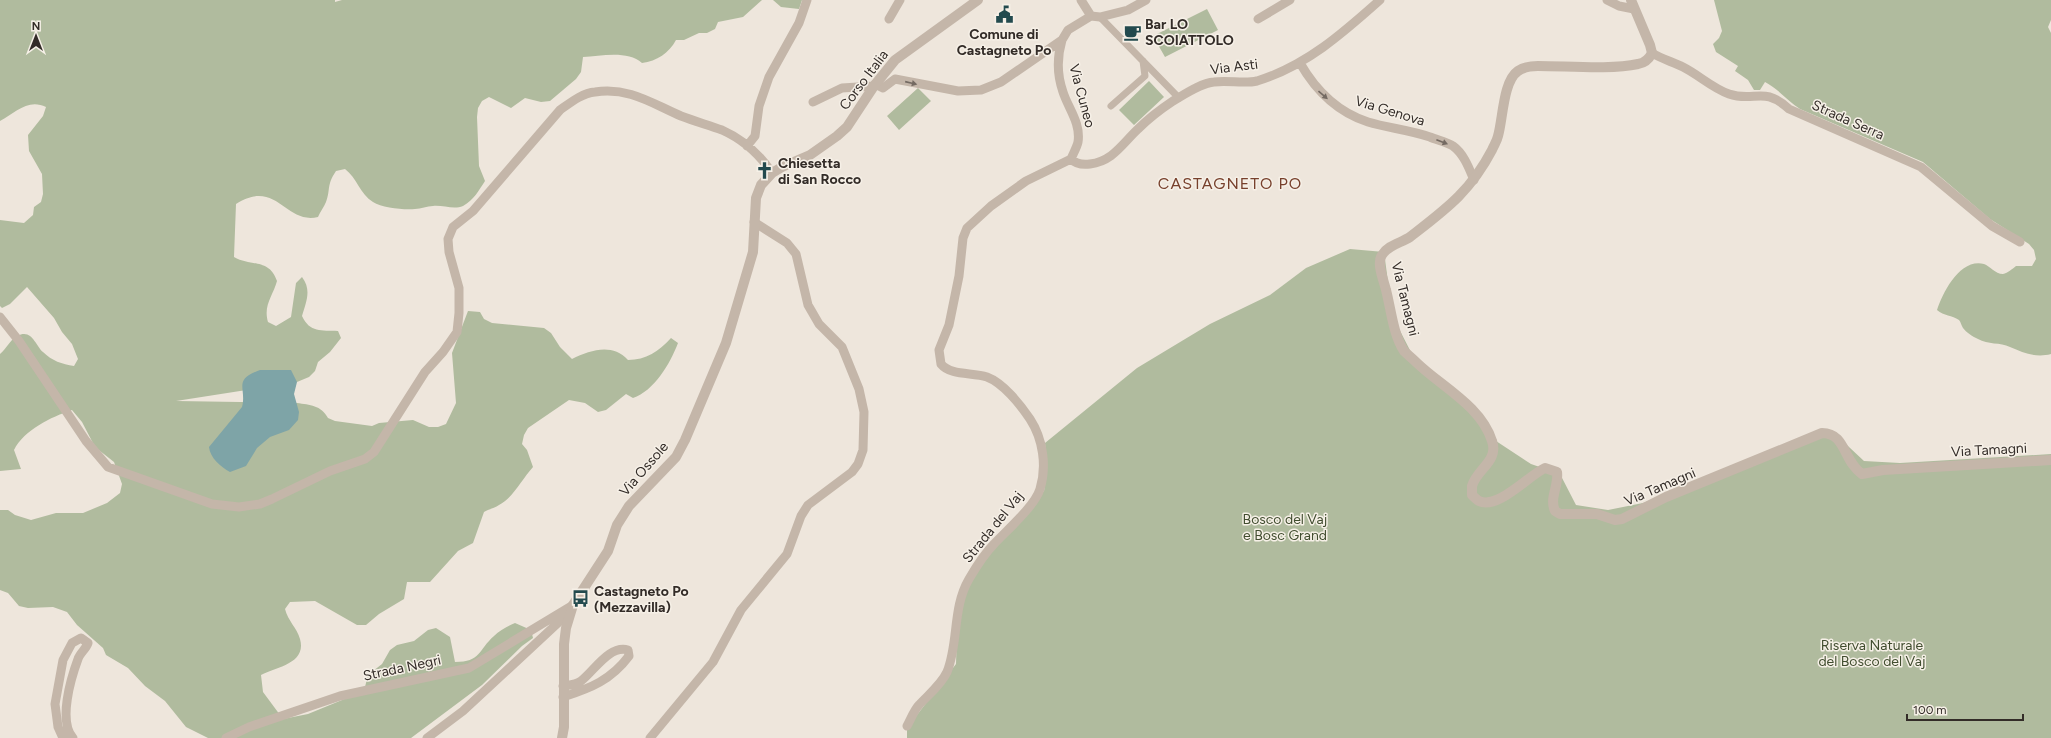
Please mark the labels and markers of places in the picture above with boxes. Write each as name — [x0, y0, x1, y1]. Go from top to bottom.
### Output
public building icon: Comune di Castagneto Po — [994, 4, 1014, 24]
place label: Bar LO SCOIATTOLO — [1145, 16, 1234, 49]
cafe icon: Bar LO SCOIATTOLO — [1122, 22, 1142, 42]
place label: Comune di Castagneto Po — [957, 26, 1051, 59]
place label: Chiesetta di San Rocco — [778, 155, 861, 188]
church icon: Chiesetta di San Rocco — [755, 161, 775, 181]
place label: Castagneto Po (Mezzavilla) — [594, 583, 689, 616]
bus stop icon: Castagneto Po (Mezzavilla) — [571, 589, 591, 609]

